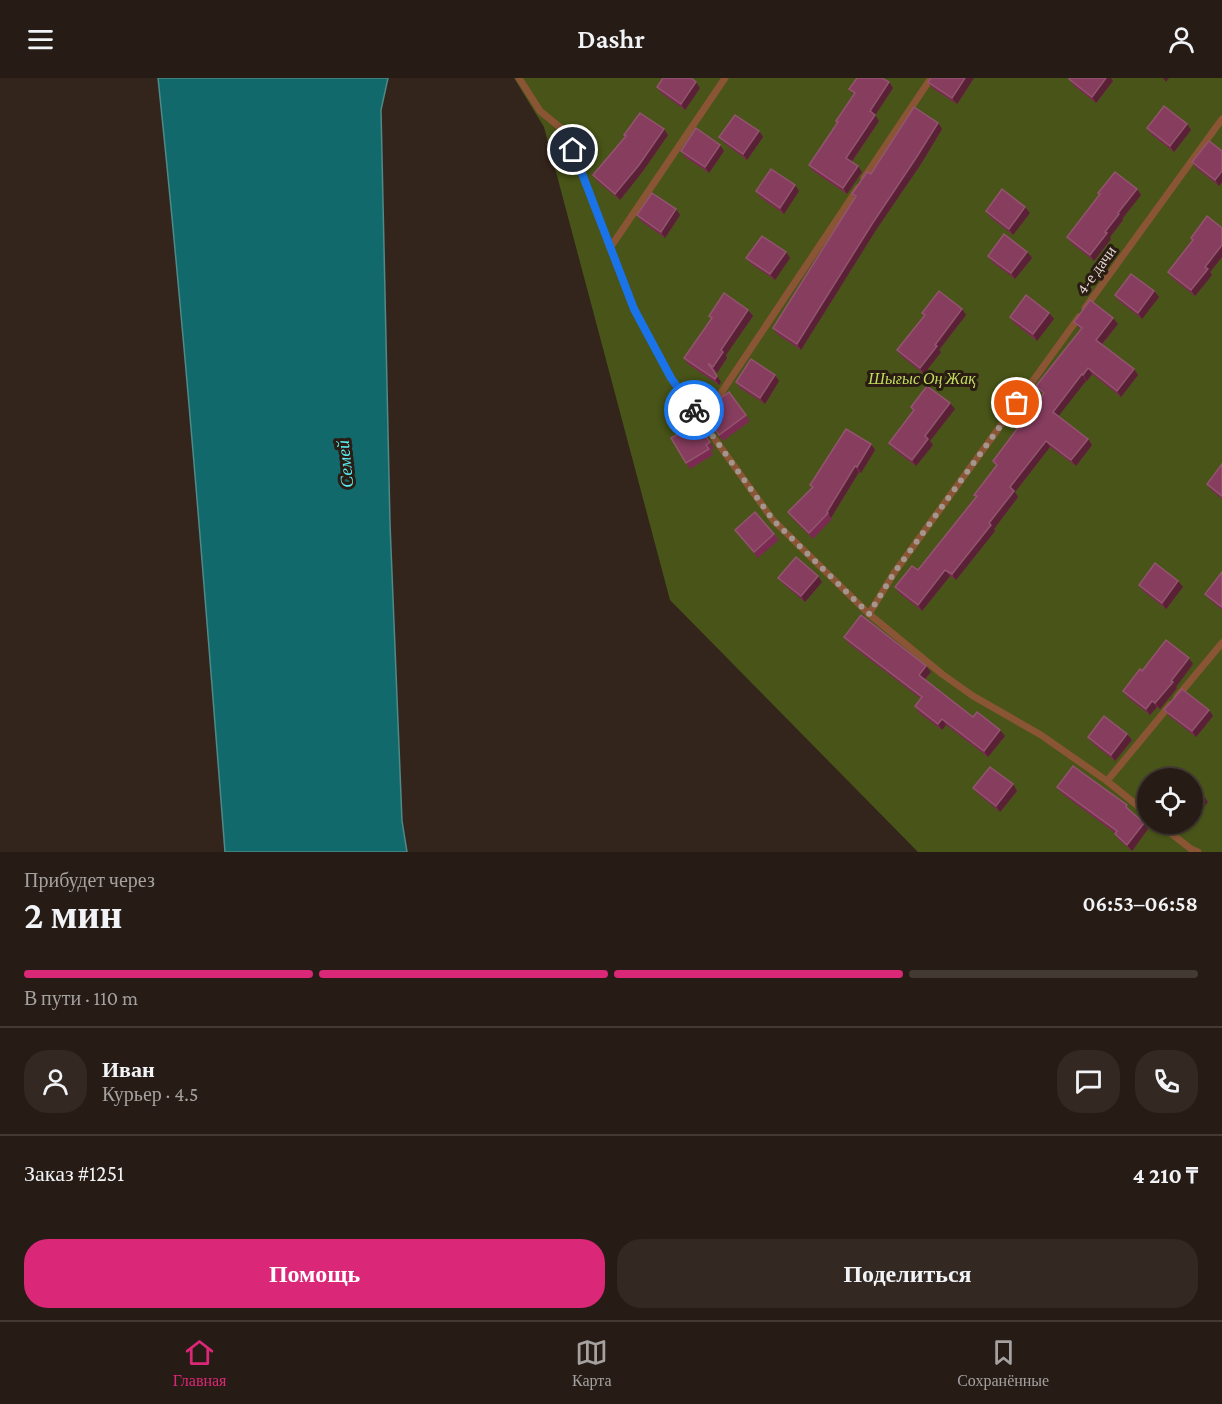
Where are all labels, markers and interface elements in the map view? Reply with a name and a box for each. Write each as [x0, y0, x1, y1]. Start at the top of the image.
icon: menu [24, 23, 57, 56]
icon: person [1165, 23, 1198, 56]
text: Dashr [577, 24, 645, 54]
pin [547, 124, 598, 175]
icon: home [556, 133, 589, 166]
street label: 4-е дачи [1073, 242, 1120, 298]
park label: Шығыс Оң Жақ [867, 370, 976, 388]
pin [991, 377, 1042, 428]
courier [664, 380, 724, 440]
icon: bag [1000, 386, 1033, 419]
icon: bike [678, 394, 711, 427]
water label: Семей [333, 439, 357, 489]
map controls [1137, 768, 1203, 834]
button: locate [1137, 768, 1203, 834]
text: Прибудет через [24, 869, 155, 891]
text: 06:53–06:58 [1083, 891, 1198, 916]
text: 2 мин [24, 893, 122, 936]
text: В пути · 110 m [24, 987, 138, 1009]
button: person [24, 1050, 87, 1113]
button: chat [1057, 1050, 1120, 1113]
button: phone [1135, 1050, 1198, 1113]
text: Иван [102, 1057, 155, 1082]
text: Курьер · 4.5 [102, 1083, 198, 1105]
text: Заказ #1251 [24, 1161, 124, 1186]
text: 4 210 ₸ [1133, 1163, 1198, 1188]
button: Помощь [24, 1239, 605, 1308]
button: Поделиться [617, 1239, 1198, 1308]
tab: Главная [173, 1336, 226, 1390]
tab: Карта [572, 1336, 612, 1390]
tab: Сохранённые [957, 1336, 1049, 1390]

